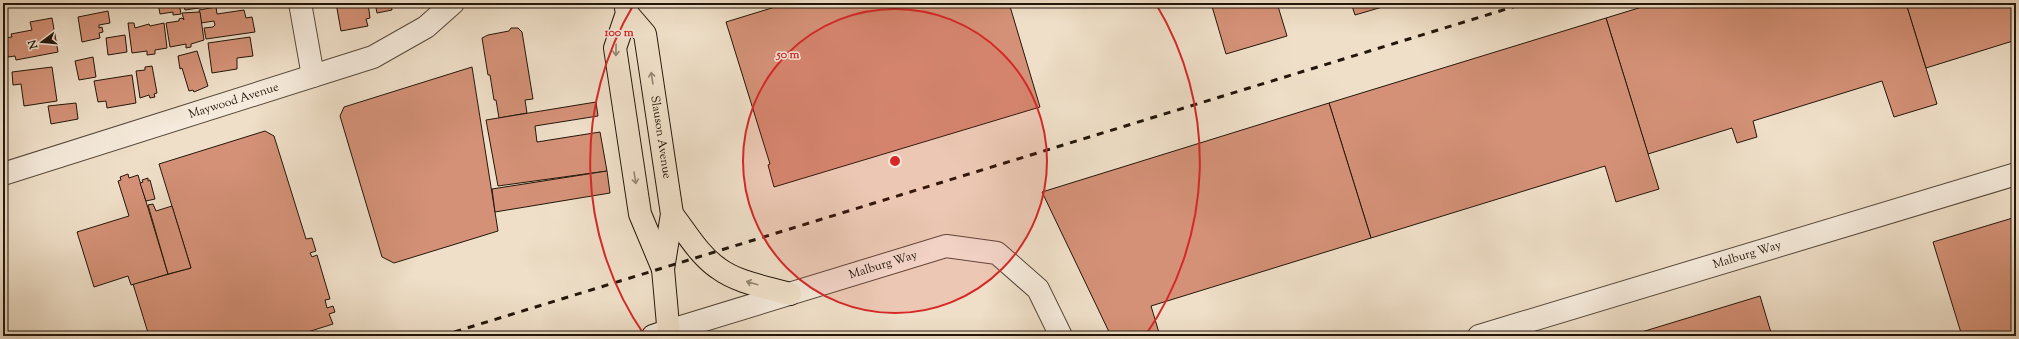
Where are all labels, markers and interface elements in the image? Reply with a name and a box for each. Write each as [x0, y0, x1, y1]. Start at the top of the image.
north arrow [22, 22, 62, 62]
text: 100 m [603, 24, 634, 42]
text: N [24, 38, 43, 52]
one-way arrow [612, 43, 620, 56]
text: 50 m [776, 46, 800, 64]
one-way arrow [648, 72, 656, 85]
street label: Maywood Avenue [186, 78, 281, 124]
street label: Slauson Avenue [645, 94, 676, 180]
centre of rings [888, 154, 902, 168]
one-way arrow [631, 171, 639, 184]
street label: Malburg Way [1711, 236, 1783, 274]
street label: Malburg Way [847, 246, 919, 284]
one-way arrow [746, 279, 759, 286]

